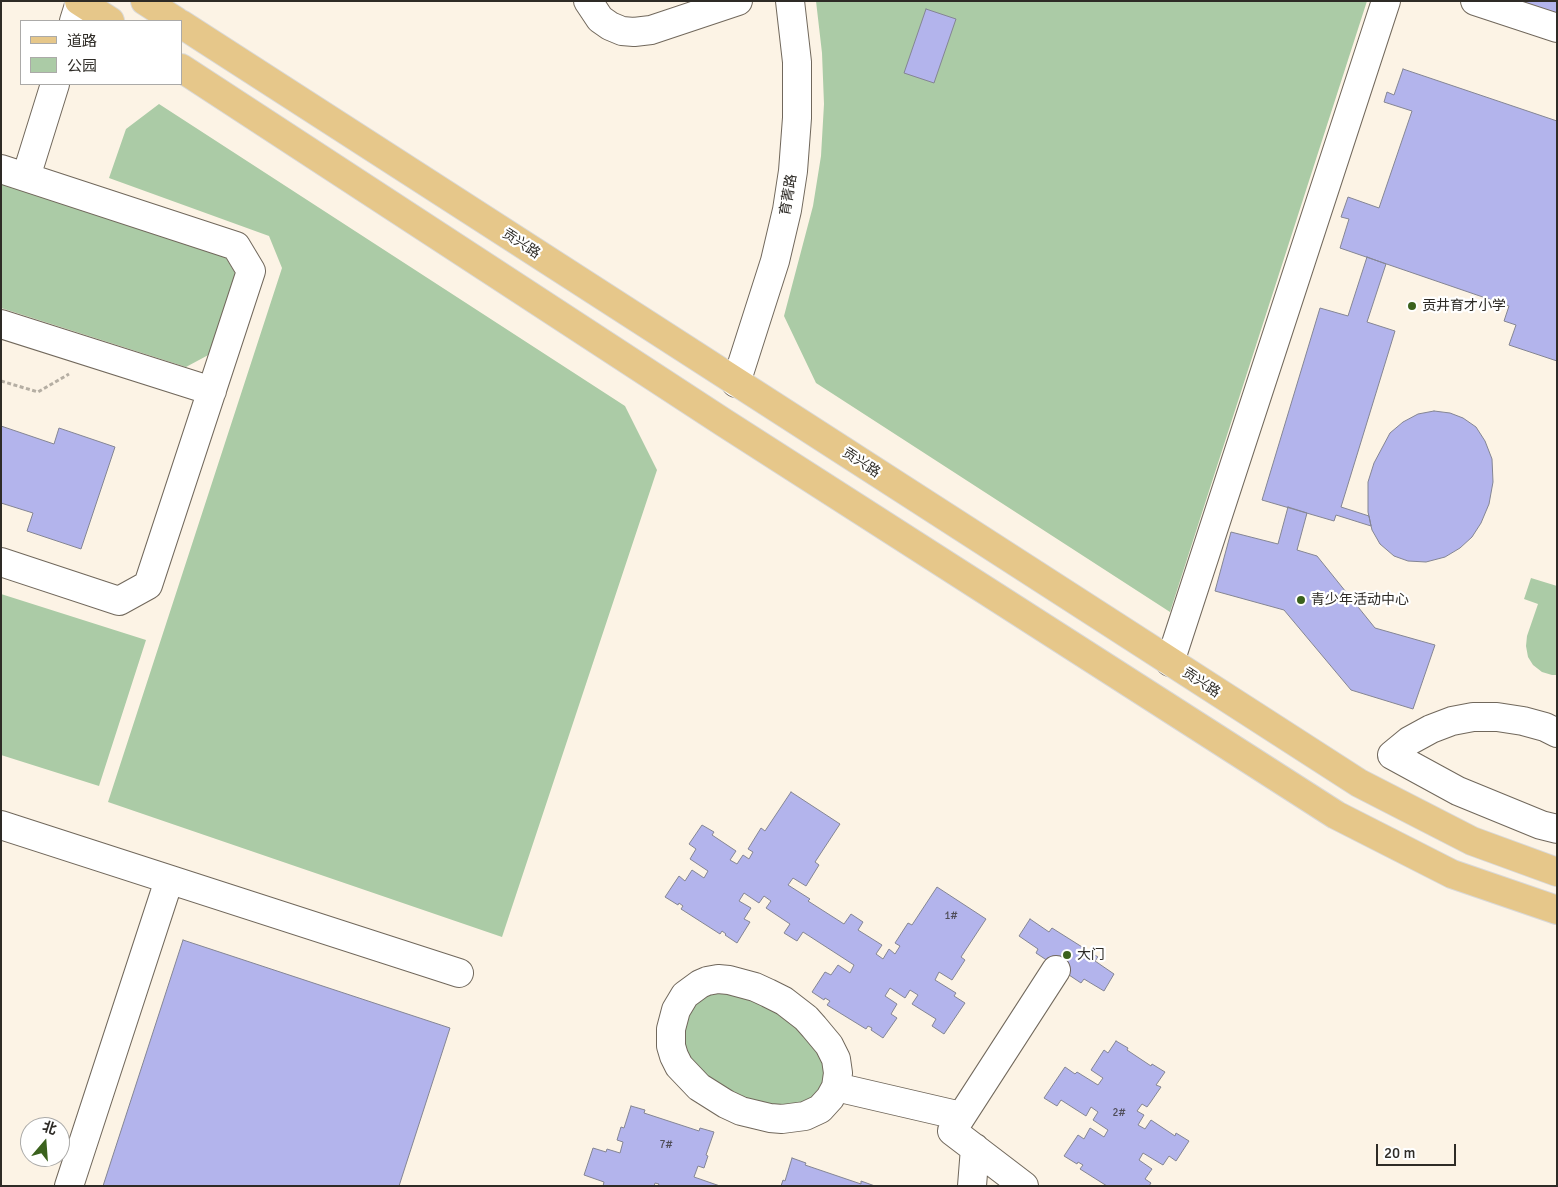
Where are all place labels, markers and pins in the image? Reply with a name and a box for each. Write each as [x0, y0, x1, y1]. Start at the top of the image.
place label: 贡井育才小学 [1422, 298, 1506, 314]
marker: 贡井育才小学 [1406, 300, 1418, 312]
place label: 青少年活动中心 [1311, 592, 1409, 608]
marker: 青少年活动中心 [1295, 594, 1307, 606]
place label: 大门 [1077, 947, 1105, 963]
marker: 大门 [1061, 949, 1073, 961]

